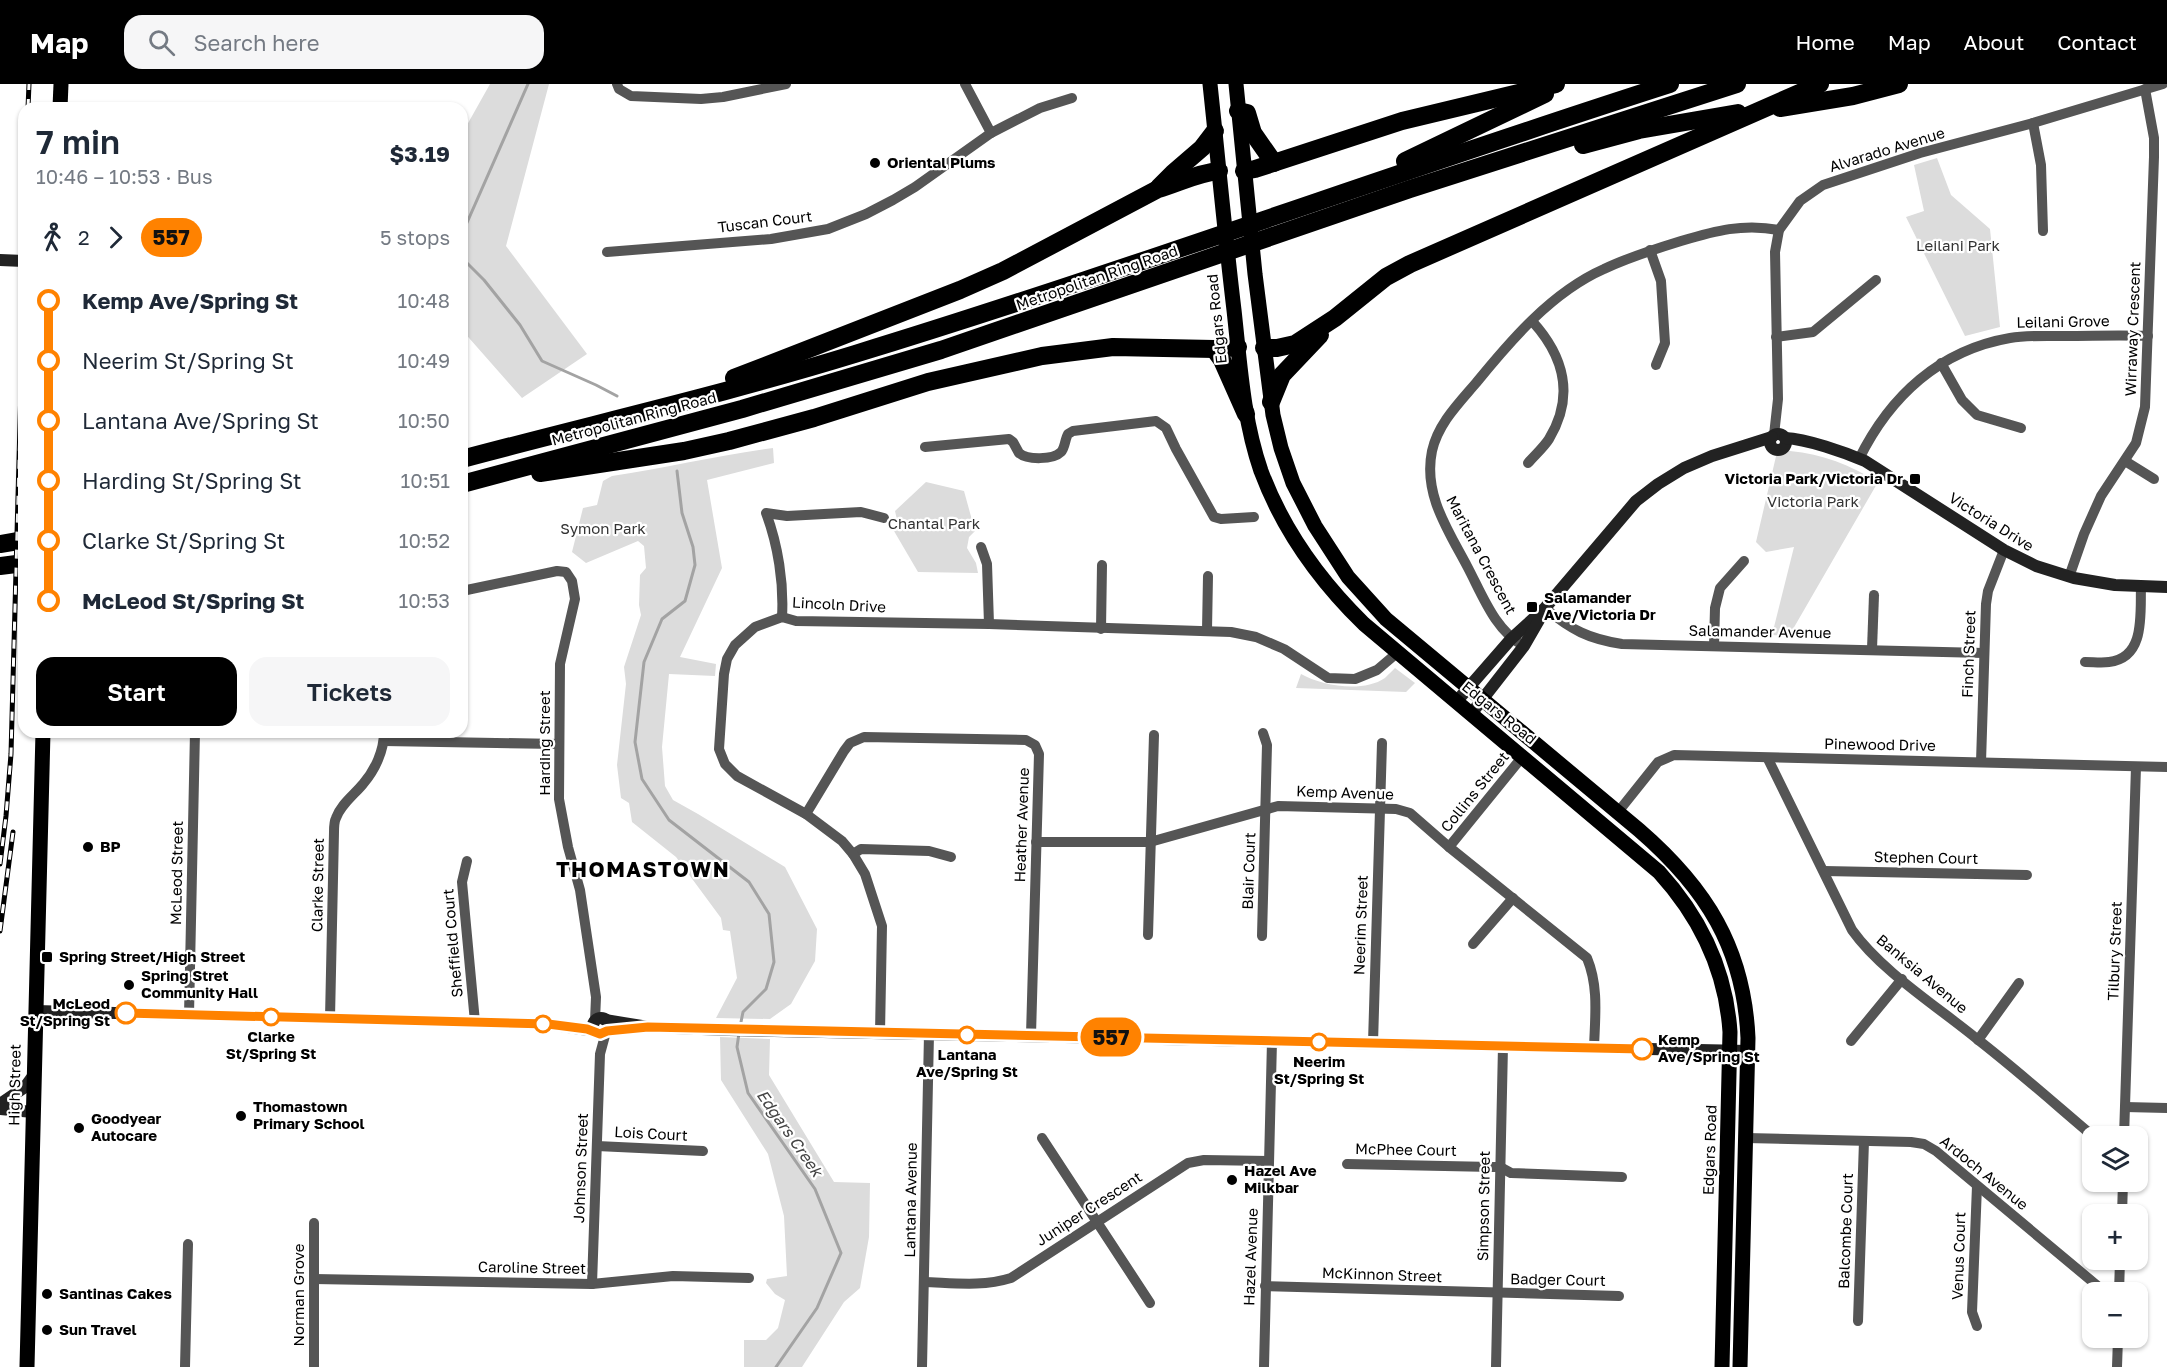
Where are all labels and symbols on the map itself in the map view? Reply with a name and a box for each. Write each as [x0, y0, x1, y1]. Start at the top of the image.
street label: Alvarado Avenue [1827, 123, 1947, 175]
place label: Oriental Plums [887, 153, 995, 171]
marker: Oriental Plums [868, 156, 882, 170]
street label: Tuscan Court [717, 206, 813, 236]
park label: Leilani Park [1916, 236, 2000, 254]
street label: Metropolitan Ring Road [1013, 241, 1180, 313]
street label: Wirraway Crescent [2121, 261, 2143, 397]
street label: Edgars Road [1202, 273, 1230, 365]
street label: Leilani Grove [2016, 311, 2110, 331]
street label: Metropolitan Ring Road [549, 387, 718, 449]
place label: Victoria Park/Victoria Dr [1725, 469, 1903, 487]
marker: Victoria Park/Victoria Dr [1908, 472, 1922, 486]
street label: Victoria Drive [1946, 488, 2037, 555]
street label: Maritana Crescent [1443, 492, 1521, 617]
park label: Victoria Park [1767, 492, 1859, 510]
park label: Chantal Park [888, 514, 981, 532]
park label: Symon Park [560, 519, 646, 537]
place label: Salamander Ave/Victoria Dr [1544, 588, 1656, 623]
street label: Lincoln Drive [792, 593, 887, 615]
marker: Salamander Ave/Victoria Dr [1525, 600, 1539, 614]
street label: Finch Street [1957, 610, 1979, 698]
street label: Salamander Avenue [1688, 621, 1832, 641]
street label: Edgars Road [1459, 677, 1540, 748]
street label: Harding Street [535, 690, 553, 796]
street label: Pinewood Drive [1824, 734, 1936, 754]
street label: Collins Street [1436, 748, 1512, 835]
street label: Heather Avenue [1010, 767, 1032, 883]
street label: Kemp Avenue [1296, 781, 1395, 803]
street label: McLeod Street [166, 821, 186, 925]
street label: Blair Court [1238, 832, 1258, 910]
place label: BP [100, 837, 121, 855]
street label: Clarke Street [307, 838, 327, 932]
marker: BP [81, 840, 95, 854]
street label: Stephen Court [1874, 847, 1978, 867]
district label: THOMASTOWN [556, 856, 730, 882]
street label: Neerim Street [1349, 875, 1371, 975]
street label: Sheffield Court [438, 888, 466, 998]
street label: Tilbury Street [2103, 901, 2125, 1001]
street label: Banksia Avenue [1873, 930, 1972, 1017]
place label: Spring Street/High Street [59, 947, 245, 965]
marker: Spring Street/High Street [40, 950, 54, 964]
place label: Spring Stret Community Hall [141, 966, 258, 1001]
marker: Spring Stret Community Hall [122, 978, 136, 992]
place label: McLeod St/Spring St [20, 994, 110, 1029]
marker: McLeod St/Spring St [115, 1002, 137, 1024]
marker: Clarke St/Spring St [262, 1008, 280, 1026]
unlabelled marker [534, 1015, 552, 1033]
line badge: 557 [1076, 1018, 1146, 1056]
marker: Lantana Ave/Spring St [958, 1026, 976, 1044]
place label: Clarke St/Spring St [226, 1027, 316, 1062]
place label: Kemp Ave/Spring St [1658, 1030, 1760, 1065]
marker: Neerim St/Spring St [1310, 1033, 1328, 1051]
marker: Kemp Ave/Spring St [1631, 1038, 1653, 1060]
street label: High Street [4, 1044, 24, 1126]
place label: Lantana Ave/Spring St [916, 1045, 1018, 1080]
place label: Neerim St/Spring St [1274, 1052, 1364, 1087]
water label: Edgars Creek [753, 1086, 828, 1182]
place label: Thomastown Primary School [253, 1097, 365, 1132]
street label: Edgars Road [1698, 1105, 1720, 1195]
place label: Goodyear Autocare [91, 1109, 162, 1144]
marker: Thomastown Primary School [234, 1109, 248, 1123]
street label: Johnson Street [569, 1113, 591, 1223]
marker: Goodyear Autocare [72, 1121, 86, 1135]
street label: Lois Court [614, 1122, 688, 1144]
street label: Ardoch Avenue [1937, 1131, 2033, 1213]
street label: McPhee Court [1355, 1139, 1457, 1159]
street label: Lantana Avenue [900, 1142, 920, 1258]
street label: Simpson Street [1473, 1151, 1493, 1261]
place label: Hazel Ave Milkbar [1244, 1161, 1317, 1196]
street label: Juniper Crescent [1032, 1167, 1145, 1249]
marker: Hazel Ave Milkbar [1225, 1173, 1239, 1187]
street label: Balcombe Court [1834, 1173, 1856, 1289]
street label: Hazel Avenue [1239, 1208, 1261, 1306]
street label: Venus Court [1947, 1212, 1969, 1300]
street label: Norman Grove [289, 1243, 307, 1346]
street label: Caroline Street [478, 1257, 586, 1277]
street label: McKinnon Street [1322, 1263, 1442, 1285]
street label: Badger Court [1510, 1269, 1606, 1289]
place label: Santinas Cakes [59, 1284, 172, 1302]
marker: Santinas Cakes [40, 1287, 54, 1301]
place label: Sun Travel [59, 1320, 137, 1338]
marker: Sun Travel [40, 1323, 54, 1337]

